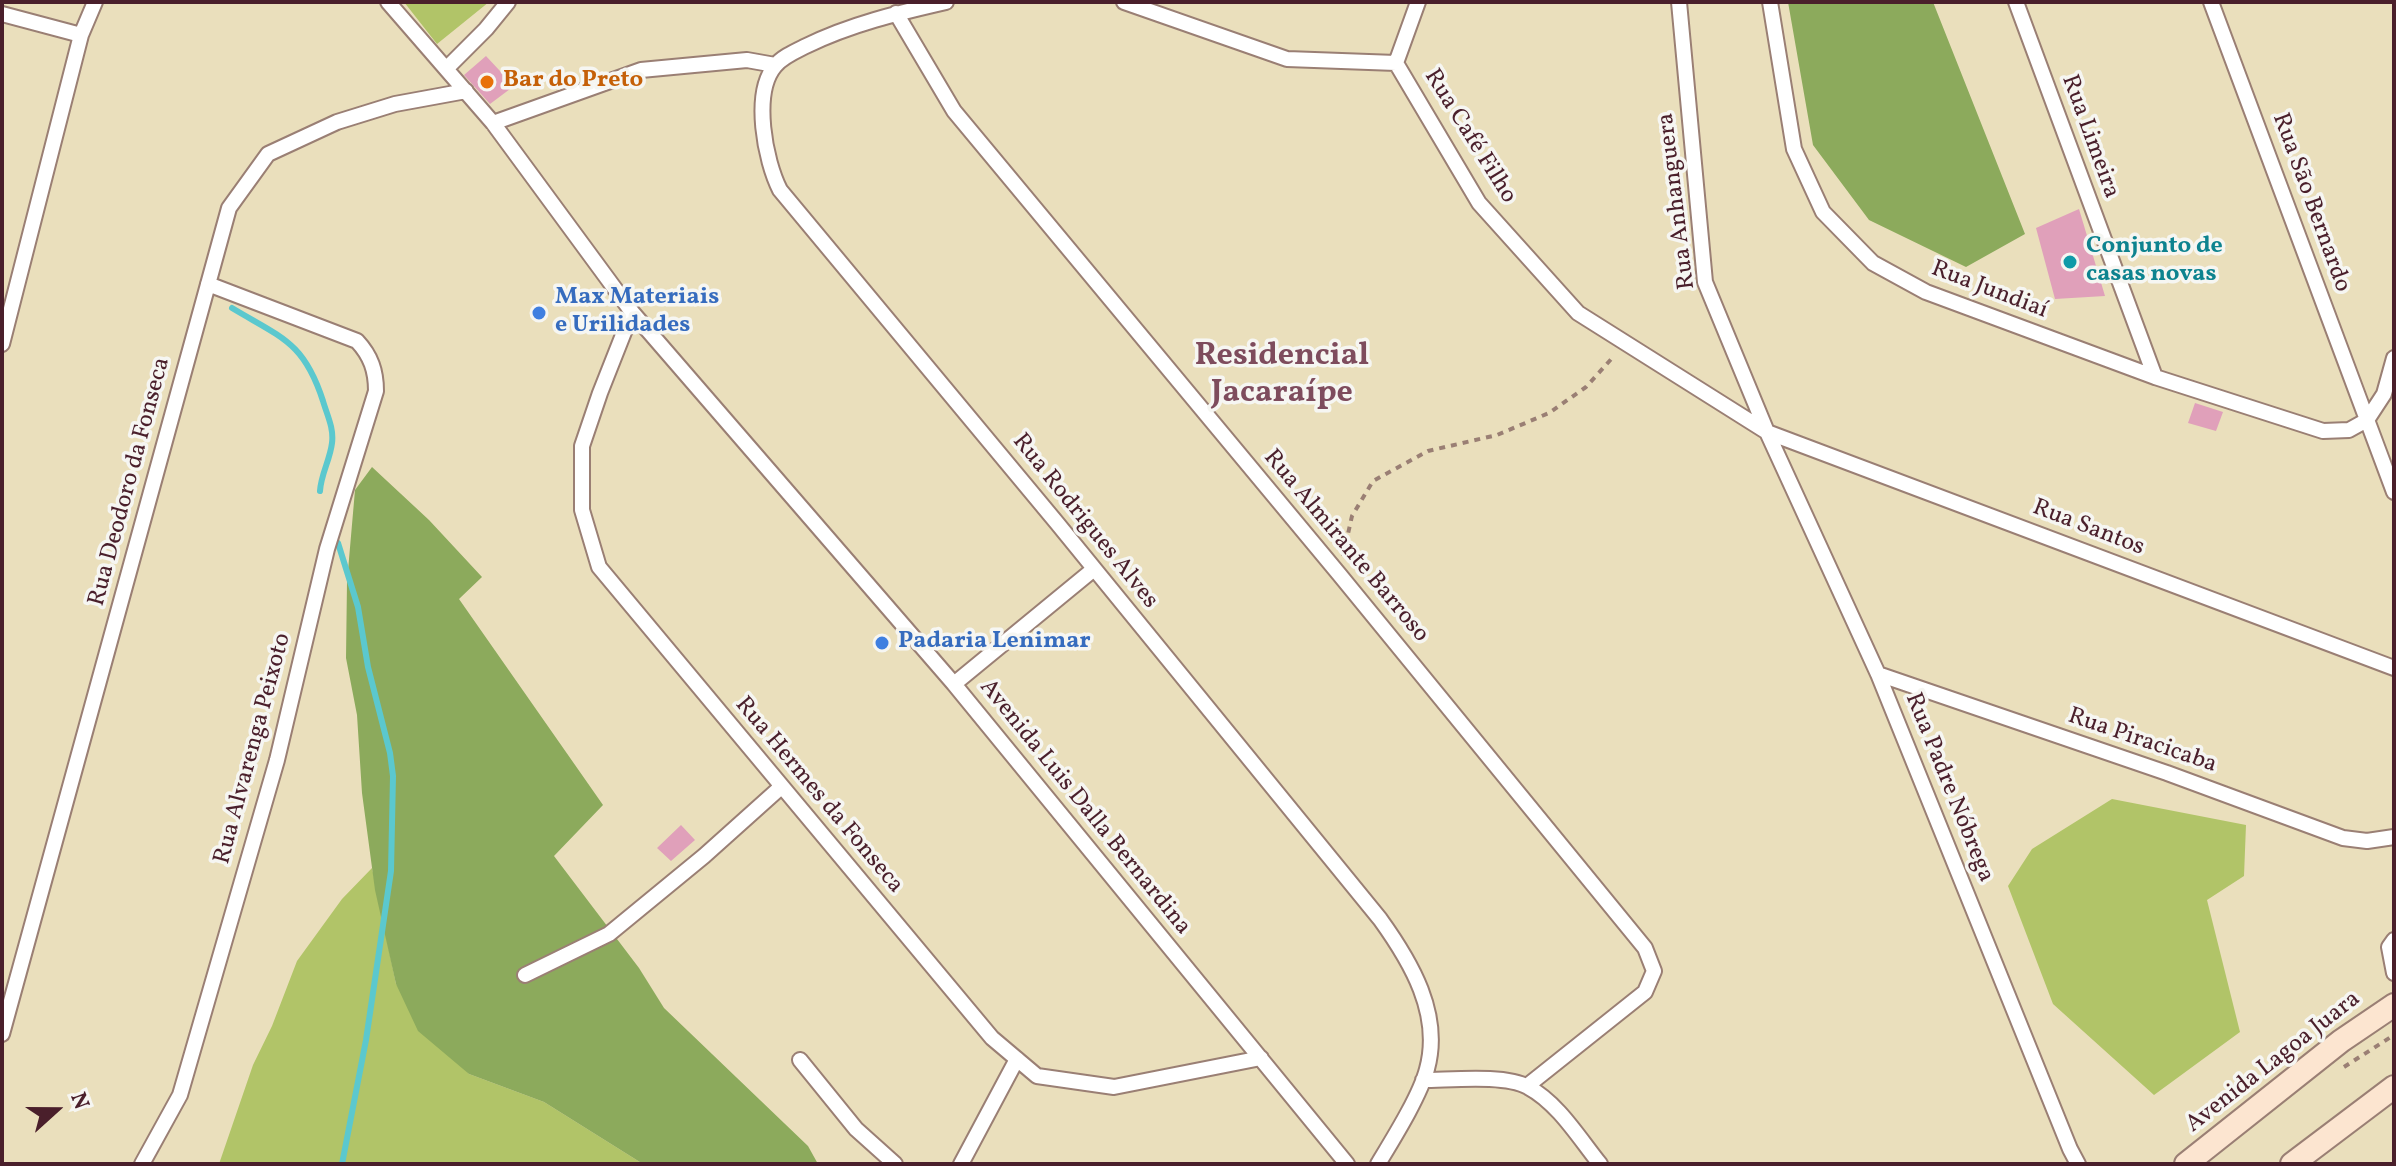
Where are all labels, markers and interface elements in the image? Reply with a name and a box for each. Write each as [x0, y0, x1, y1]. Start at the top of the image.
street label: Rua Café Filho [1416, 65, 1522, 209]
place label: Bar do Preto [503, 68, 643, 96]
street label: Rua Limeira [2053, 71, 2125, 203]
marker: Bar do Preto [478, 73, 496, 91]
street label: Rua São Bernardo [2264, 110, 2356, 296]
street label: Rua Anhanguera [1653, 111, 1703, 291]
place label: Conjunto de casas novas [2086, 234, 2223, 290]
marker: Conjunto de casas novas [2061, 253, 2079, 271]
street label: Rua Jundiaí [1927, 256, 2051, 326]
place label: Max Materiais e Urilidades [555, 285, 719, 341]
marker: Max Materiais e Urilidades [530, 304, 548, 322]
district label: Residencial Jacaraípe [1195, 339, 1369, 414]
street label: Rua Deodoro da Fonseca [84, 355, 178, 609]
street label: Rua Rodrigues Alves [1005, 429, 1163, 615]
street label: Rua Almirante Barroso [1256, 445, 1434, 649]
street label: Rua Santos [2028, 495, 2148, 563]
place label: Padaria Lenimar [898, 629, 1091, 657]
street label: Rua Alvarenga Peixoto [209, 630, 299, 868]
marker: Padaria Lenimar [873, 634, 891, 652]
street label: Avenida Luis Dalla Bernardina [972, 674, 1196, 942]
street label: Rua Padre Nóbrega [1897, 689, 1999, 887]
street label: Rua Hermes da Fonseca [727, 692, 909, 900]
street label: Rua Piracicaba [2064, 703, 2220, 781]
street label: Avenida Lagoa Juara [2181, 986, 2367, 1140]
north arrow [16, 1070, 96, 1150]
text: N [62, 1088, 96, 1114]

